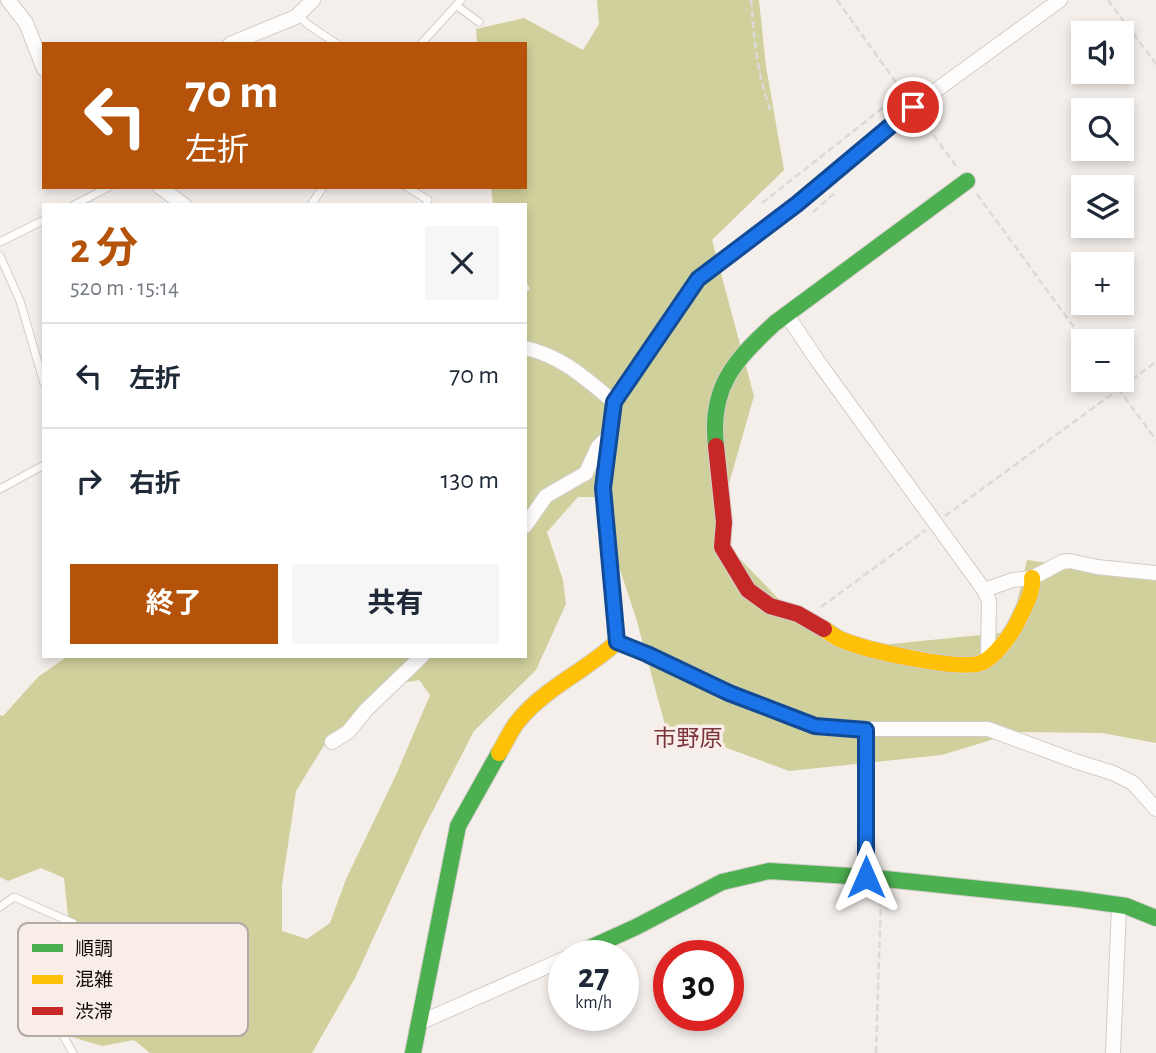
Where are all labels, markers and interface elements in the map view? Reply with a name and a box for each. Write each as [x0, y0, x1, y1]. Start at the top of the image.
map controls [1071, 21, 1134, 392]
button: sound [1071, 21, 1134, 84]
text: 70 m [185, 68, 279, 117]
icon: left [70, 70, 161, 161]
pin [883, 77, 943, 137]
icon: arrive [894, 88, 932, 126]
button: search [1071, 98, 1134, 161]
text: 左折 [185, 134, 249, 166]
button: layers [1071, 175, 1134, 238]
button: close [425, 226, 499, 300]
text: 2 分 [70, 228, 138, 270]
button: + [1071, 252, 1134, 315]
text: 520 m · 15:14 [70, 277, 179, 300]
button: − [1071, 329, 1134, 392]
icon: left [70, 357, 108, 395]
text: 70 m [449, 362, 499, 388]
text: 左折 [129, 366, 181, 392]
icon: right [70, 462, 108, 500]
text: 130 m [441, 467, 499, 493]
text: 右折 [129, 471, 181, 497]
button: 終了 [70, 564, 278, 644]
button: 共有 [292, 564, 499, 644]
district label: 市野原 [654, 726, 723, 751]
position arrow [829, 840, 903, 914]
legend [18, 923, 248, 1036]
text: 順調 [75, 939, 113, 959]
speed limit sign: 30 [653, 940, 744, 1031]
text: 27 [578, 959, 609, 994]
text: 混雑 [75, 969, 113, 990]
text: km/h [575, 994, 612, 1012]
text: 渋滞 [75, 1001, 113, 1022]

